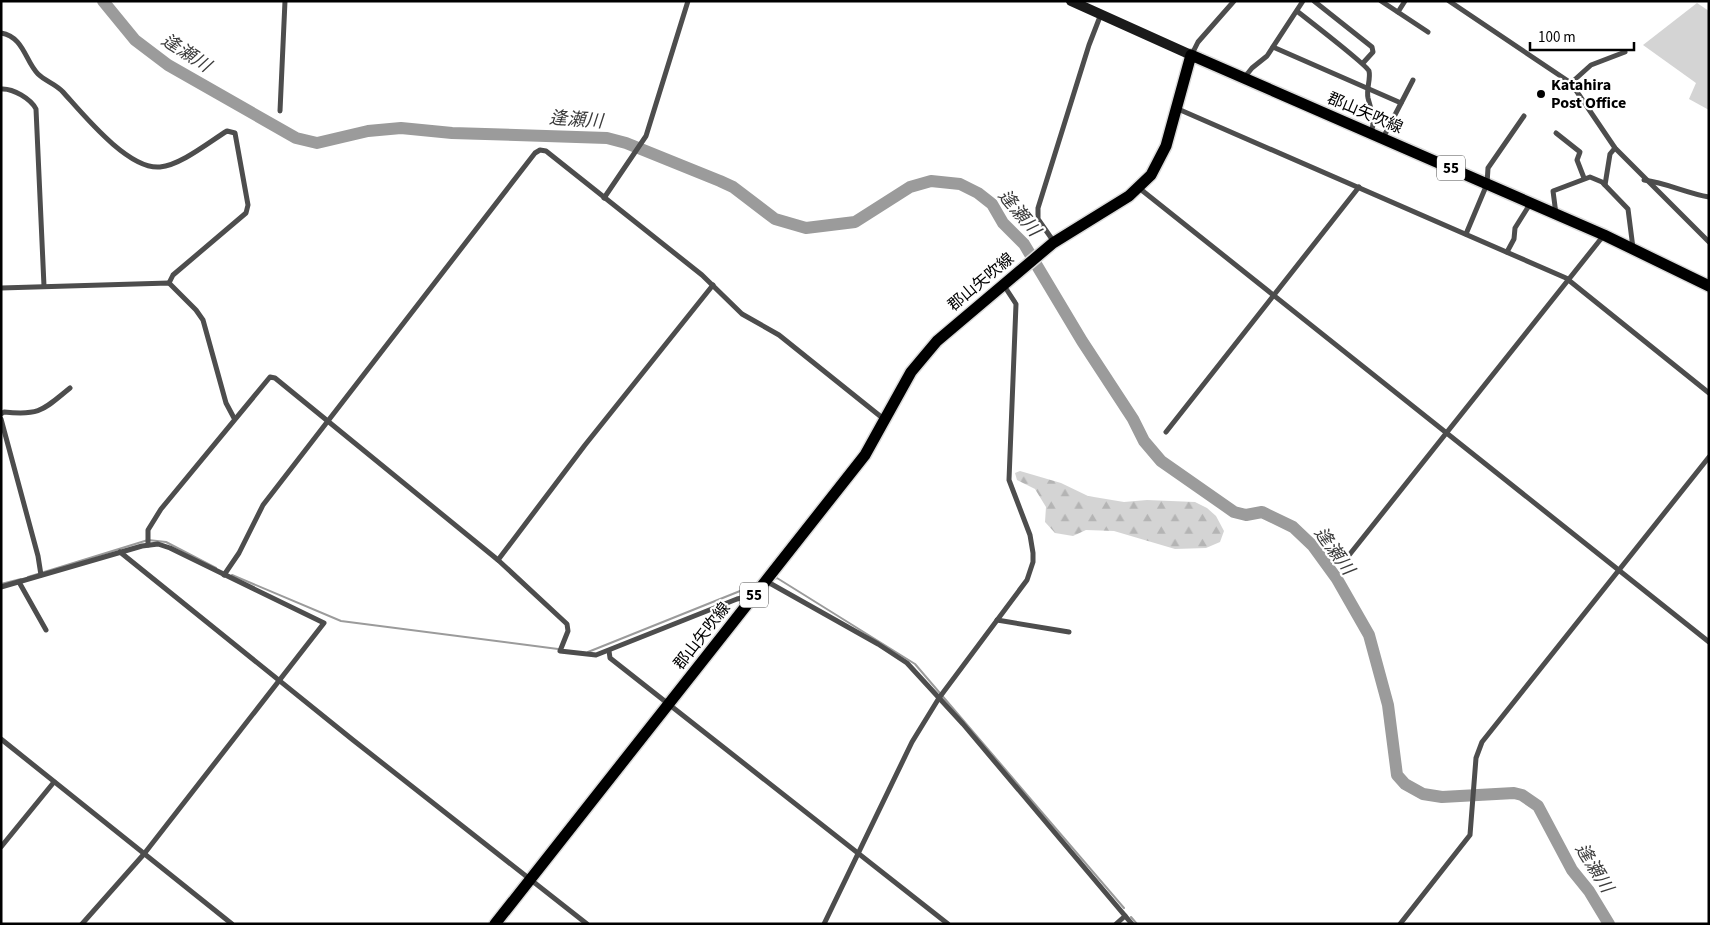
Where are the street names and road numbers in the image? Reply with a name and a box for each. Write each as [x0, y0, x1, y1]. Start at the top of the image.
street label: 郡山矢吹線 [1324, 87, 1406, 139]
road number: 55 [1437, 156, 1465, 180]
street label: 郡山矢吹線 [943, 248, 1019, 316]
road number: 55 [740, 582, 768, 608]
street label: 郡山矢吹線 [669, 598, 735, 674]

